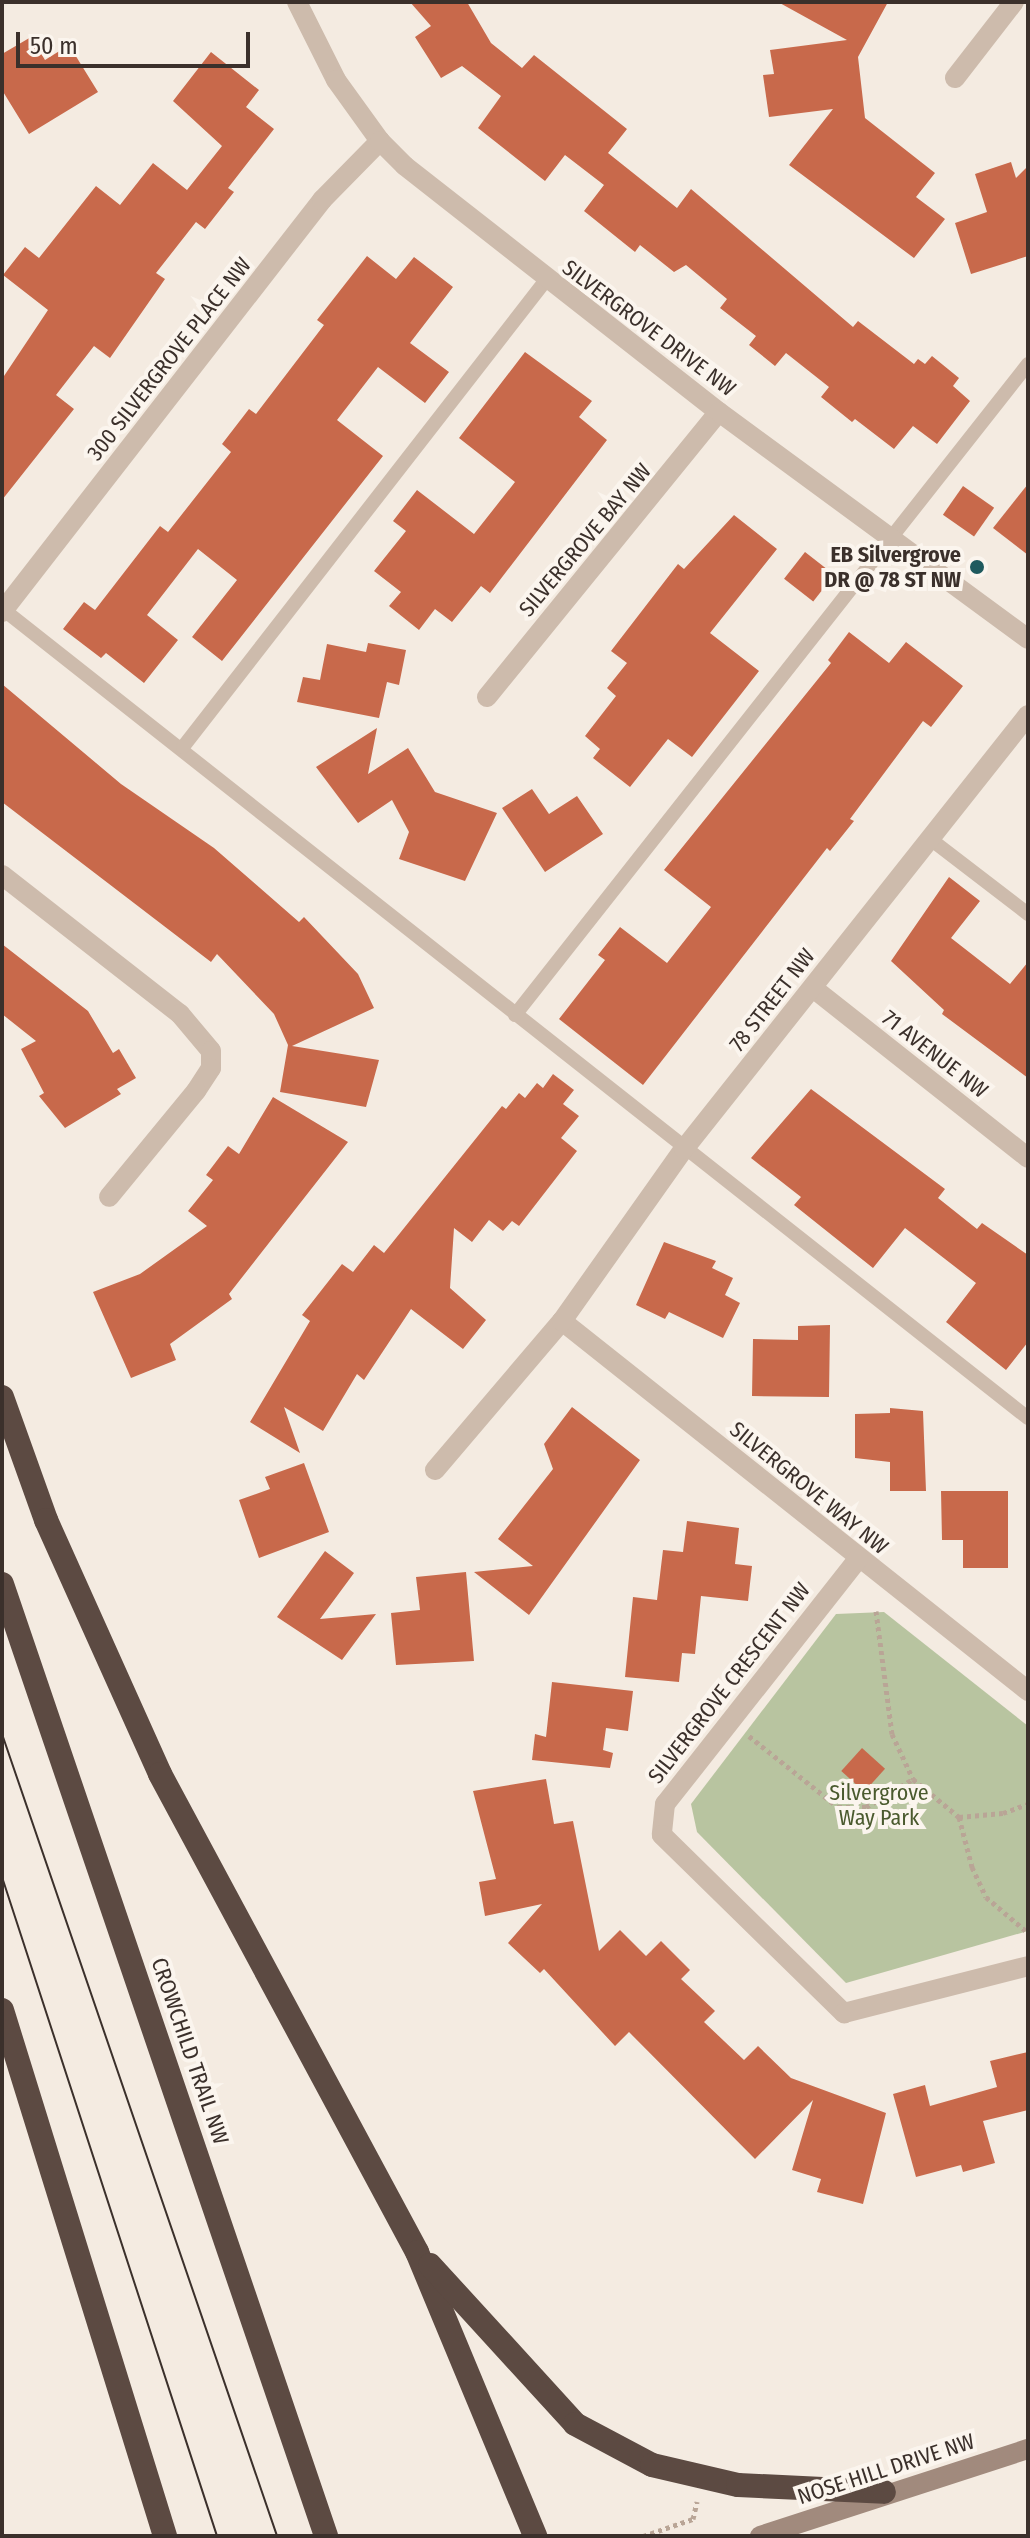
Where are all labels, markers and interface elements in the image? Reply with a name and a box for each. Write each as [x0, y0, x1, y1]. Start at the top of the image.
scale bar [20, 16, 254, 66]
text: 50 m [30, 32, 78, 60]
street label: 300 SILVERGROVE PLACE NW [82, 252, 256, 466]
street label: SILVERGROVE DRIVE NW [557, 254, 741, 402]
street label: SILVERGROVE BAY NW [513, 458, 657, 622]
place label: EB Silvergrove DR @ 78 ST NW [824, 541, 961, 592]
marker: EB Silvergrove DR @ 78 ST NW [968, 558, 986, 576]
street label: 78 STREET NW [724, 943, 820, 1057]
street label: 71 AVENUE NW [877, 1005, 993, 1103]
street label: SILVERGROVE WAY NW [725, 1416, 893, 1560]
street label: SILVERGROVE CRESCENT NW [643, 1577, 815, 1789]
park label: Silvergrove Way Park [829, 1779, 929, 1830]
street label: CROWCHILD TRAIL NW [146, 1954, 234, 2148]
street label: NOSE HILL DRIVE NW [794, 2428, 978, 2510]

